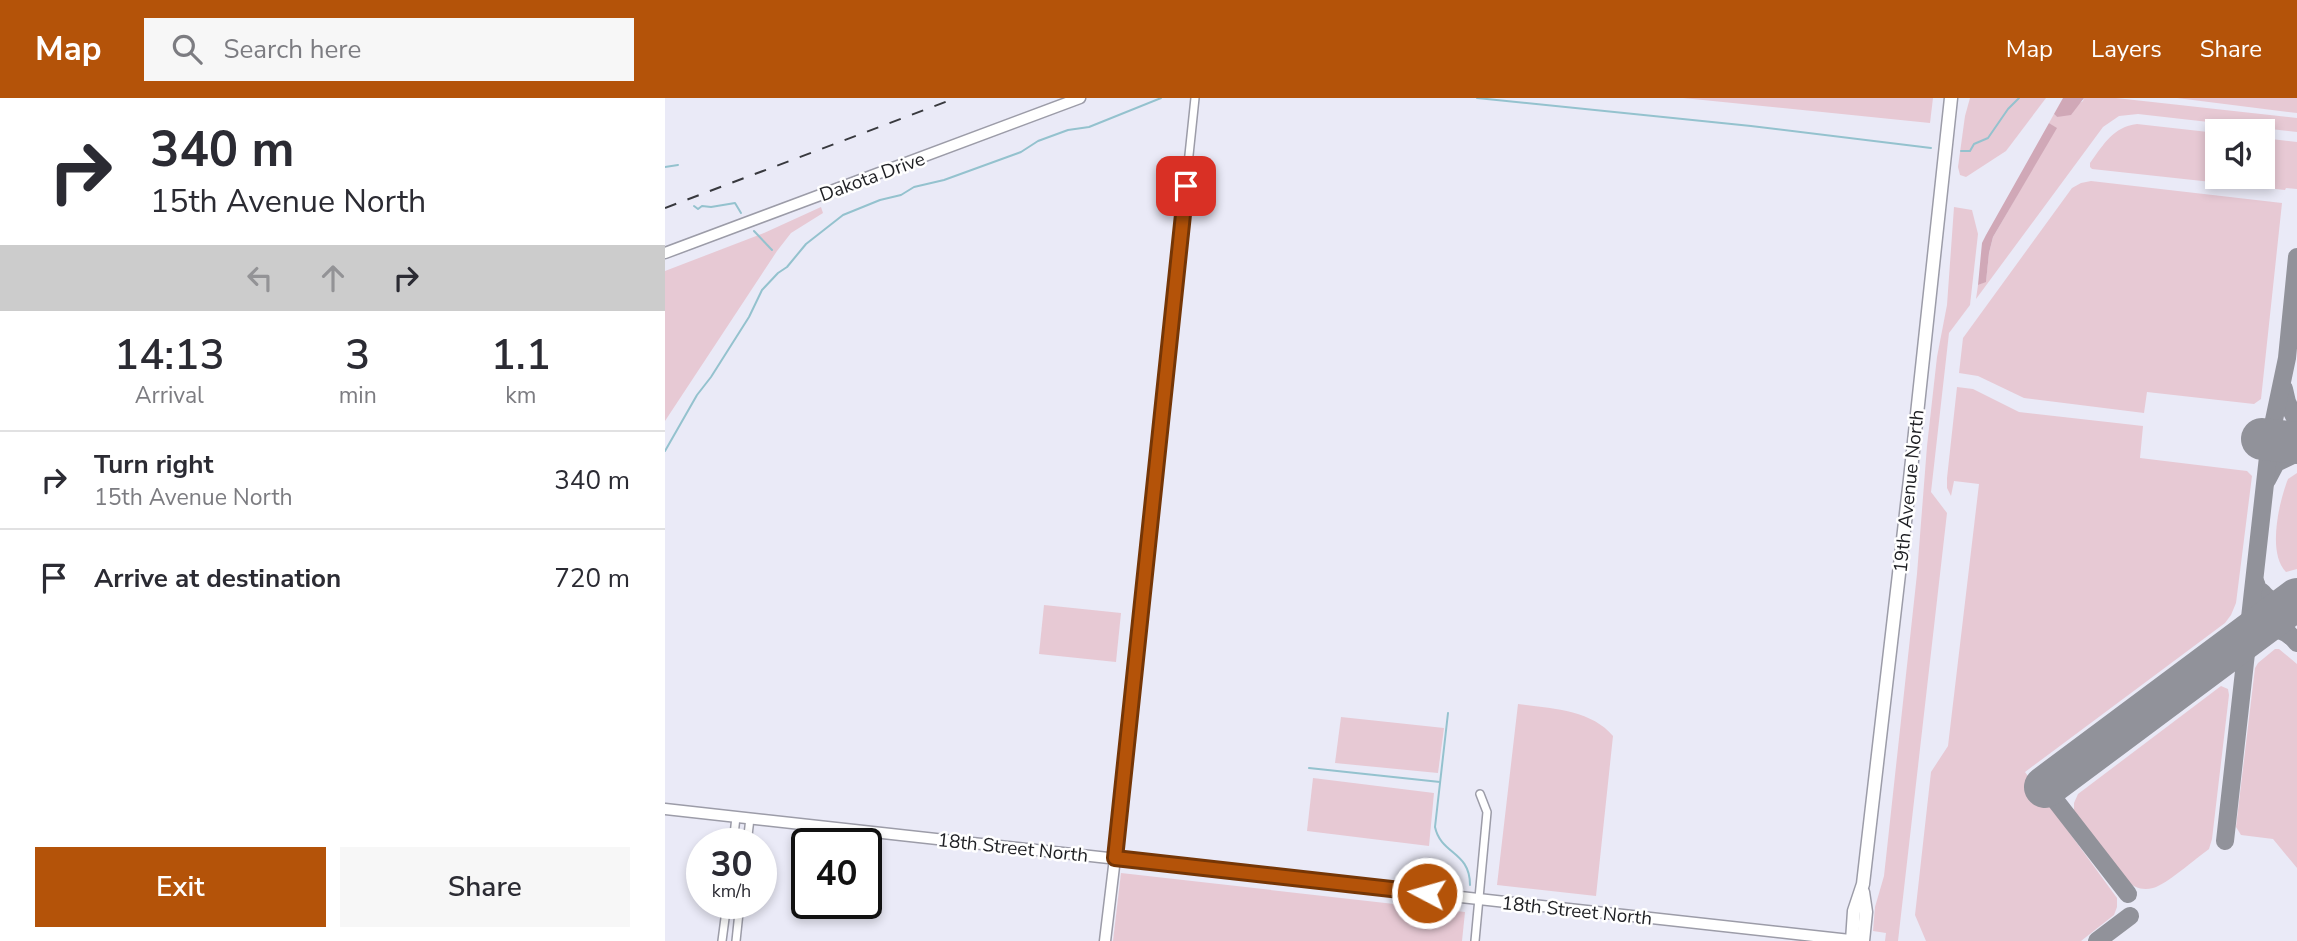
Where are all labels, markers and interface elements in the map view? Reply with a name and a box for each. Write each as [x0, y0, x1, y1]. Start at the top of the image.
search box [144, 18, 634, 81]
text: Map [35, 27, 102, 72]
icon: search [168, 30, 206, 68]
text: Search here [224, 32, 361, 67]
text: Map [2006, 33, 2053, 65]
text: Layers [2091, 33, 2162, 65]
text: Share [2200, 33, 2262, 65]
text: 340 m [150, 116, 294, 183]
map controls [2205, 119, 2275, 189]
button: sound [2205, 119, 2275, 189]
icon: right [35, 126, 126, 217]
street label: Dakota Drive [816, 146, 929, 208]
pin [1156, 156, 1216, 216]
icon: arrive [1167, 167, 1205, 205]
text: 15th Avenue North [150, 180, 426, 223]
icon: left [241, 259, 279, 297]
icon: ahead [314, 259, 352, 297]
icon: right [387, 259, 425, 297]
text: 14:13 [114, 327, 225, 384]
text: 3 [345, 327, 370, 384]
text: 1.1 [491, 327, 551, 384]
text: Arrival [135, 380, 204, 411]
text: min [339, 380, 377, 411]
text: km [505, 380, 536, 411]
street label: 19th Avenue North [1887, 408, 1930, 574]
text: Turn right [94, 447, 213, 482]
icon: right [35, 461, 73, 499]
text: 340 m [554, 463, 630, 498]
text: 15th Avenue North [94, 482, 293, 513]
icon: arrive [35, 559, 73, 597]
text: Arrive at destination [94, 561, 341, 596]
text: 720 m [554, 561, 630, 596]
street label: 18th Street North [936, 827, 1089, 869]
speed limit sign: 40 [791, 828, 882, 919]
text: 30 [710, 841, 753, 888]
button: Exit [35, 847, 326, 927]
button: Share [340, 847, 630, 927]
position arrow [1390, 856, 1464, 930]
text: km/h [712, 879, 751, 903]
street label: 18th Street North [1500, 890, 1653, 932]

